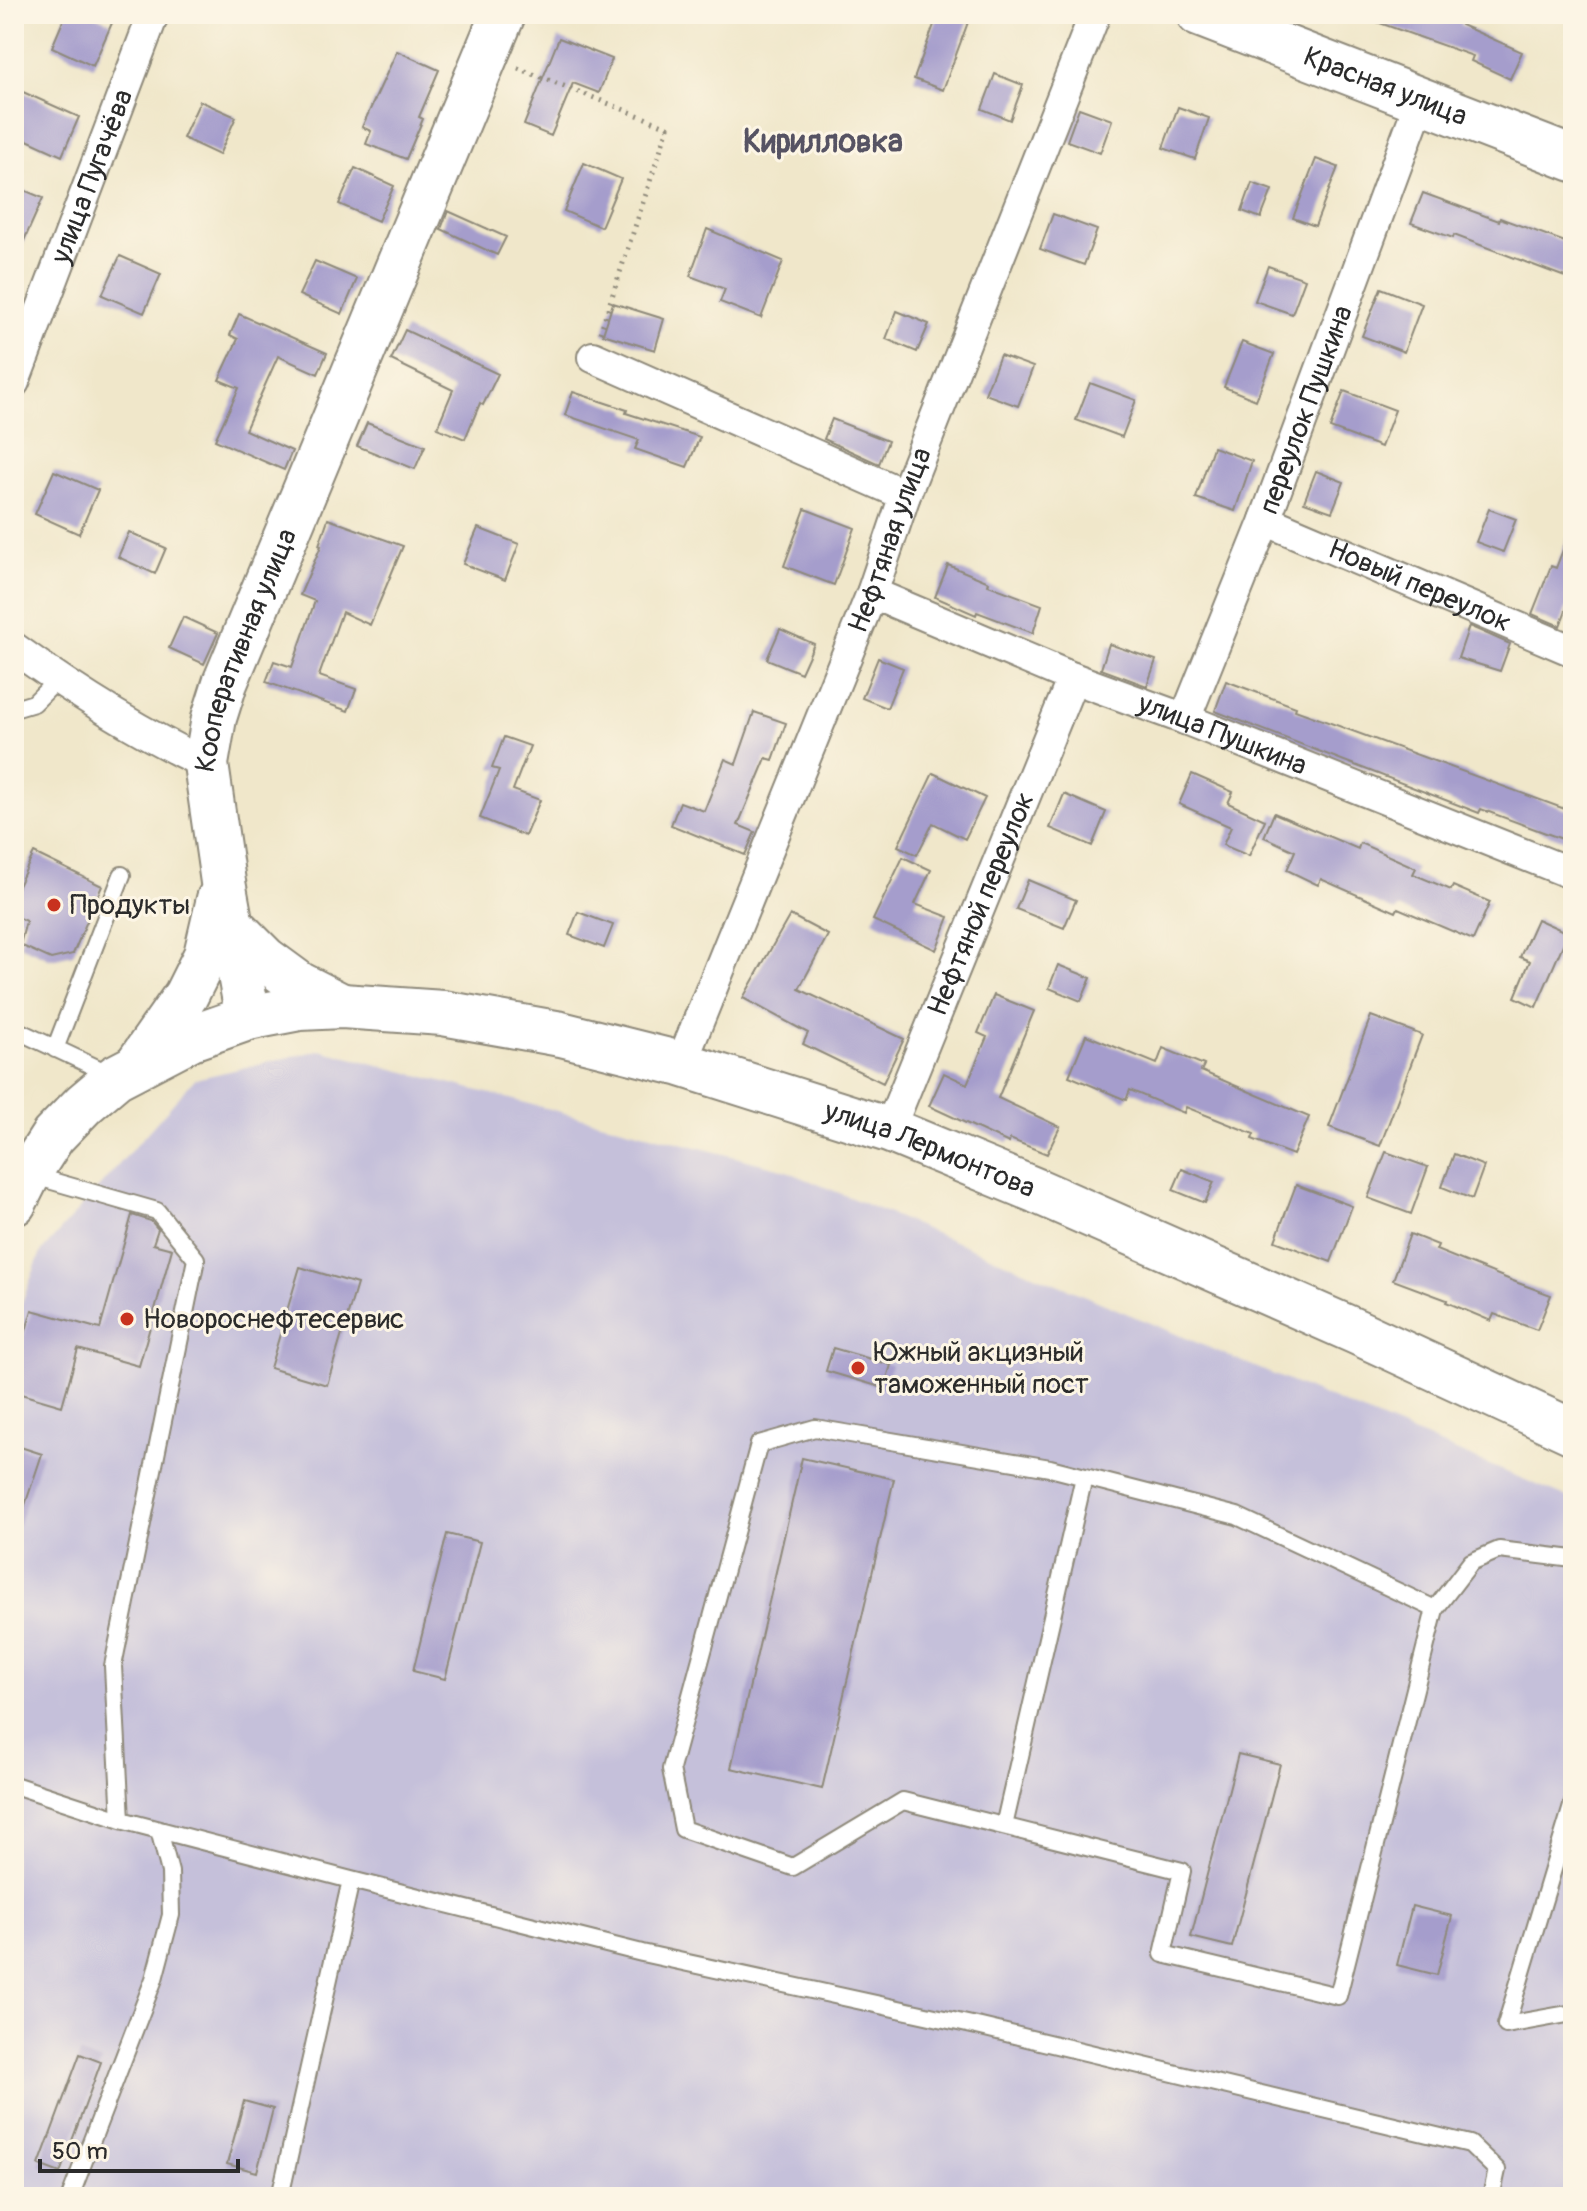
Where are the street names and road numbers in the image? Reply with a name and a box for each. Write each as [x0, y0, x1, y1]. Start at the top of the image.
street label: Красная улица [1299, 39, 1472, 134]
street label: улица Пугачёва [43, 84, 141, 269]
street label: переулок Пушкина [1251, 301, 1360, 519]
street label: Нефтяная улица [840, 442, 940, 638]
street label: Кооперативная улица [187, 523, 305, 775]
street label: Новый переулок [1323, 531, 1516, 640]
street label: улица Пушкина [1132, 685, 1312, 783]
street label: Нефтяной переулок [920, 787, 1042, 1021]
street label: улица Лермонтова [819, 1093, 1040, 1206]

